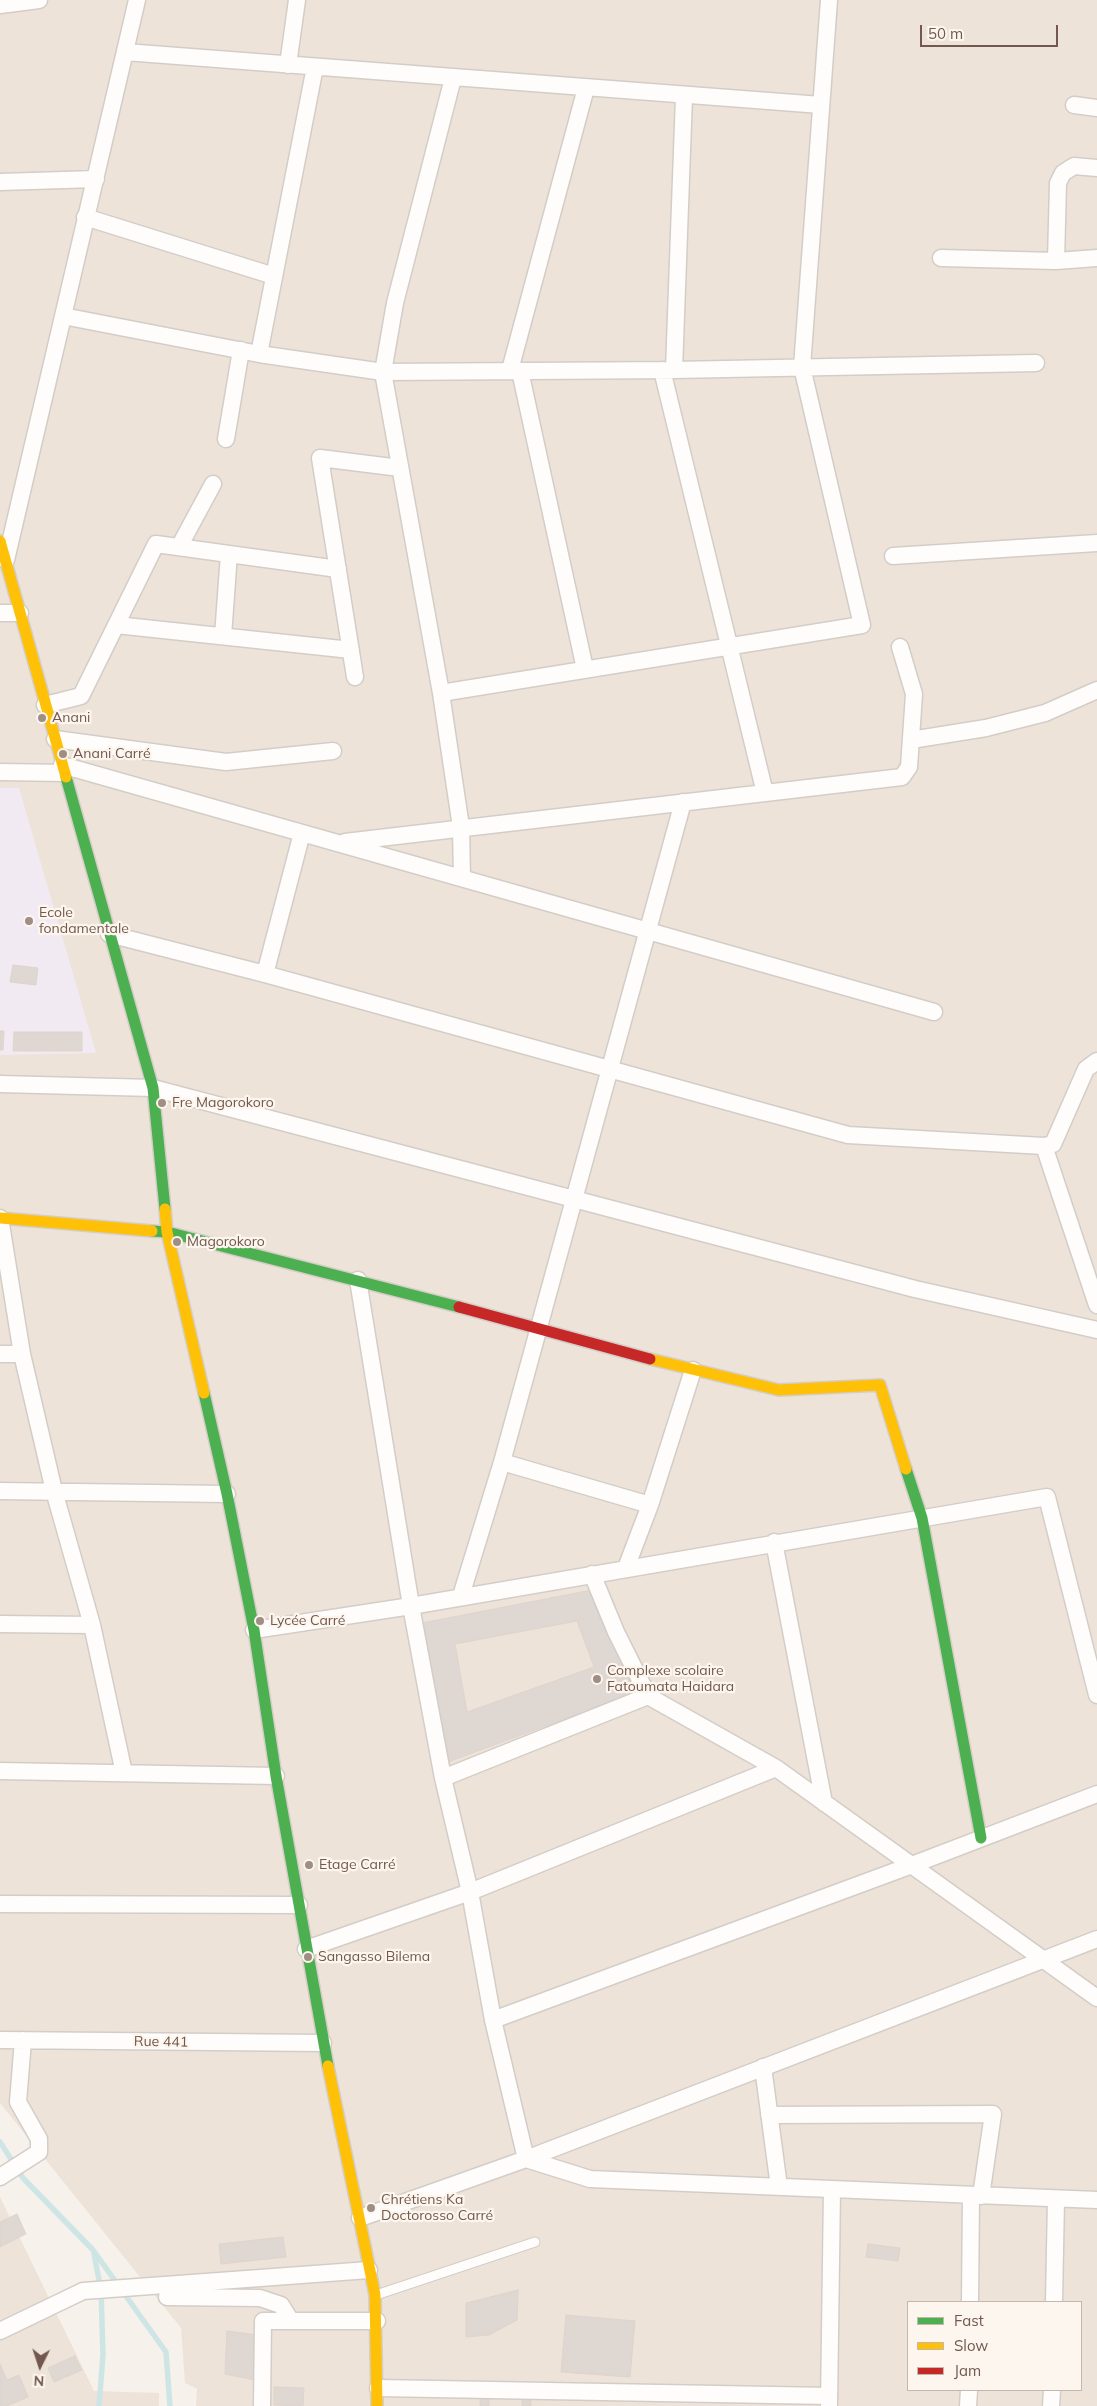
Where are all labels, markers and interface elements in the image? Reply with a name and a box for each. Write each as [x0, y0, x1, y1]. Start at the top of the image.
scale bar [922, 15, 1060, 47]
text: 50 m [928, 24, 963, 43]
place label: Anani [52, 710, 90, 726]
marker: Anani [36, 712, 48, 724]
place label: Anani Carré [73, 746, 151, 762]
marker: Anani Carré [57, 748, 69, 760]
place label: Ecole fondamentale [39, 905, 129, 938]
marker: Ecole fondamentale [23, 915, 35, 927]
place label: Fre Magorokoro [172, 1095, 274, 1111]
marker: Fre Magorokoro [156, 1097, 168, 1109]
place label: Magorokoro [187, 1234, 265, 1250]
marker: Magorokoro [171, 1236, 183, 1248]
place label: Lycée Carré [270, 1613, 345, 1629]
marker: Lycée Carré [254, 1615, 266, 1627]
place label: Complexe scolaire Fatoumata Haidara [607, 1663, 734, 1695]
marker: Complexe scolaire Fatoumata Haidara [591, 1673, 603, 1685]
place label: Etage Carré [319, 1857, 396, 1873]
marker: Etage Carré [303, 1859, 315, 1871]
place label: Sangasso Bilema [318, 1949, 430, 1965]
marker: Sangasso Bilema [302, 1951, 314, 1963]
street label: Rue 441 [134, 2033, 188, 2051]
place label: Chrétiens Ka Doctorosso Carré [381, 2192, 493, 2224]
marker: Chrétiens Ka Doctorosso Carré [365, 2202, 377, 2214]
legend [907, 2301, 1082, 2391]
text: Fast [954, 2311, 984, 2330]
text: Slow [954, 2336, 988, 2355]
north arrow [15, 2341, 65, 2391]
text: Jam [954, 2361, 981, 2380]
text: N [33, 2372, 45, 2390]

